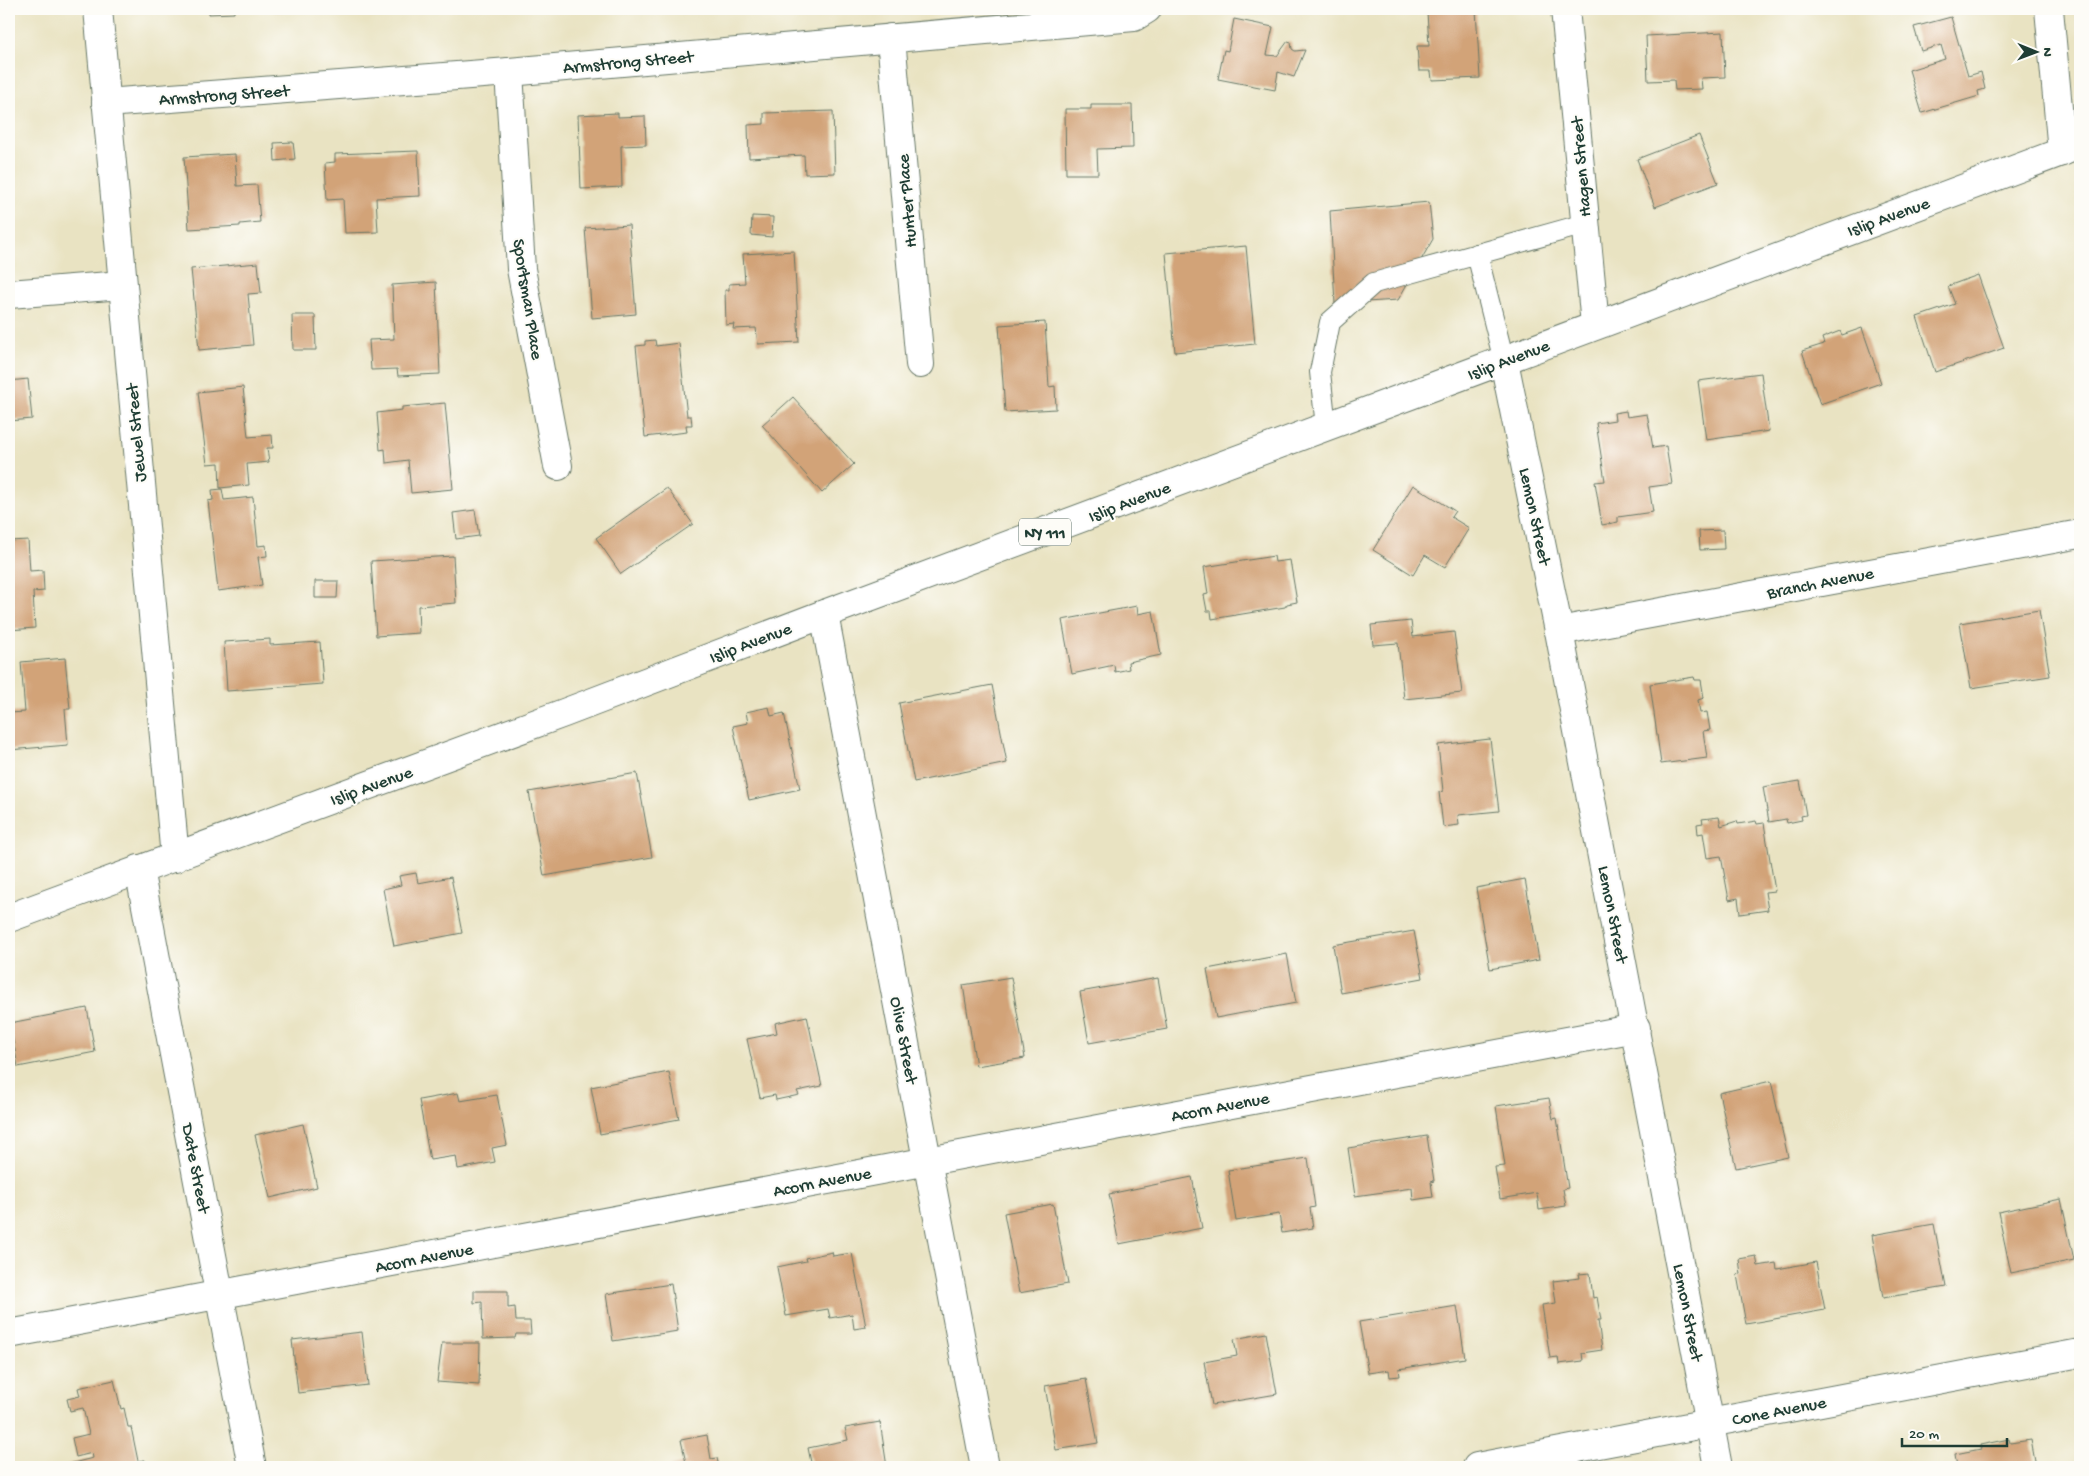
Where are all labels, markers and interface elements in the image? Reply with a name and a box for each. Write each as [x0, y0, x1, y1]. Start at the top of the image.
north arrow [2012, 28, 2062, 78]
street label: Armstrong Street [562, 47, 696, 80]
text: N [2038, 47, 2055, 57]
street label: Armstrong Street [158, 81, 292, 112]
street label: Hagen Street [1568, 114, 1597, 218]
street label: Hunter Place [894, 152, 923, 248]
street label: Islip Avenue [1845, 194, 1934, 243]
street label: Sportsman Place [507, 238, 547, 362]
street label: Islip Avenue [1465, 336, 1553, 387]
street label: Jewel Street [123, 381, 152, 483]
street label: Lemon Street [1513, 466, 1554, 569]
street label: Islip Avenue [1086, 478, 1174, 529]
road number: NY 111 [1019, 518, 1071, 546]
street label: Branch Avenue [1764, 564, 1876, 605]
street label: Islip Avenue [707, 619, 795, 670]
street label: Islip Avenue [328, 763, 417, 812]
street label: Lemon Street [1592, 864, 1632, 967]
street label: Olive Street [884, 995, 922, 1087]
street label: Acorn Avenue [1170, 1089, 1272, 1128]
street label: Date Street [175, 1121, 214, 1217]
street label: Acorn Avenue [772, 1164, 874, 1203]
street label: Acorn Avenue [374, 1240, 476, 1279]
street label: Lemon Street [1667, 1262, 1707, 1365]
street label: Cone Avenue [1731, 1393, 1829, 1432]
scale bar [1902, 1416, 2006, 1448]
text: 20 m [1909, 1426, 1939, 1444]

